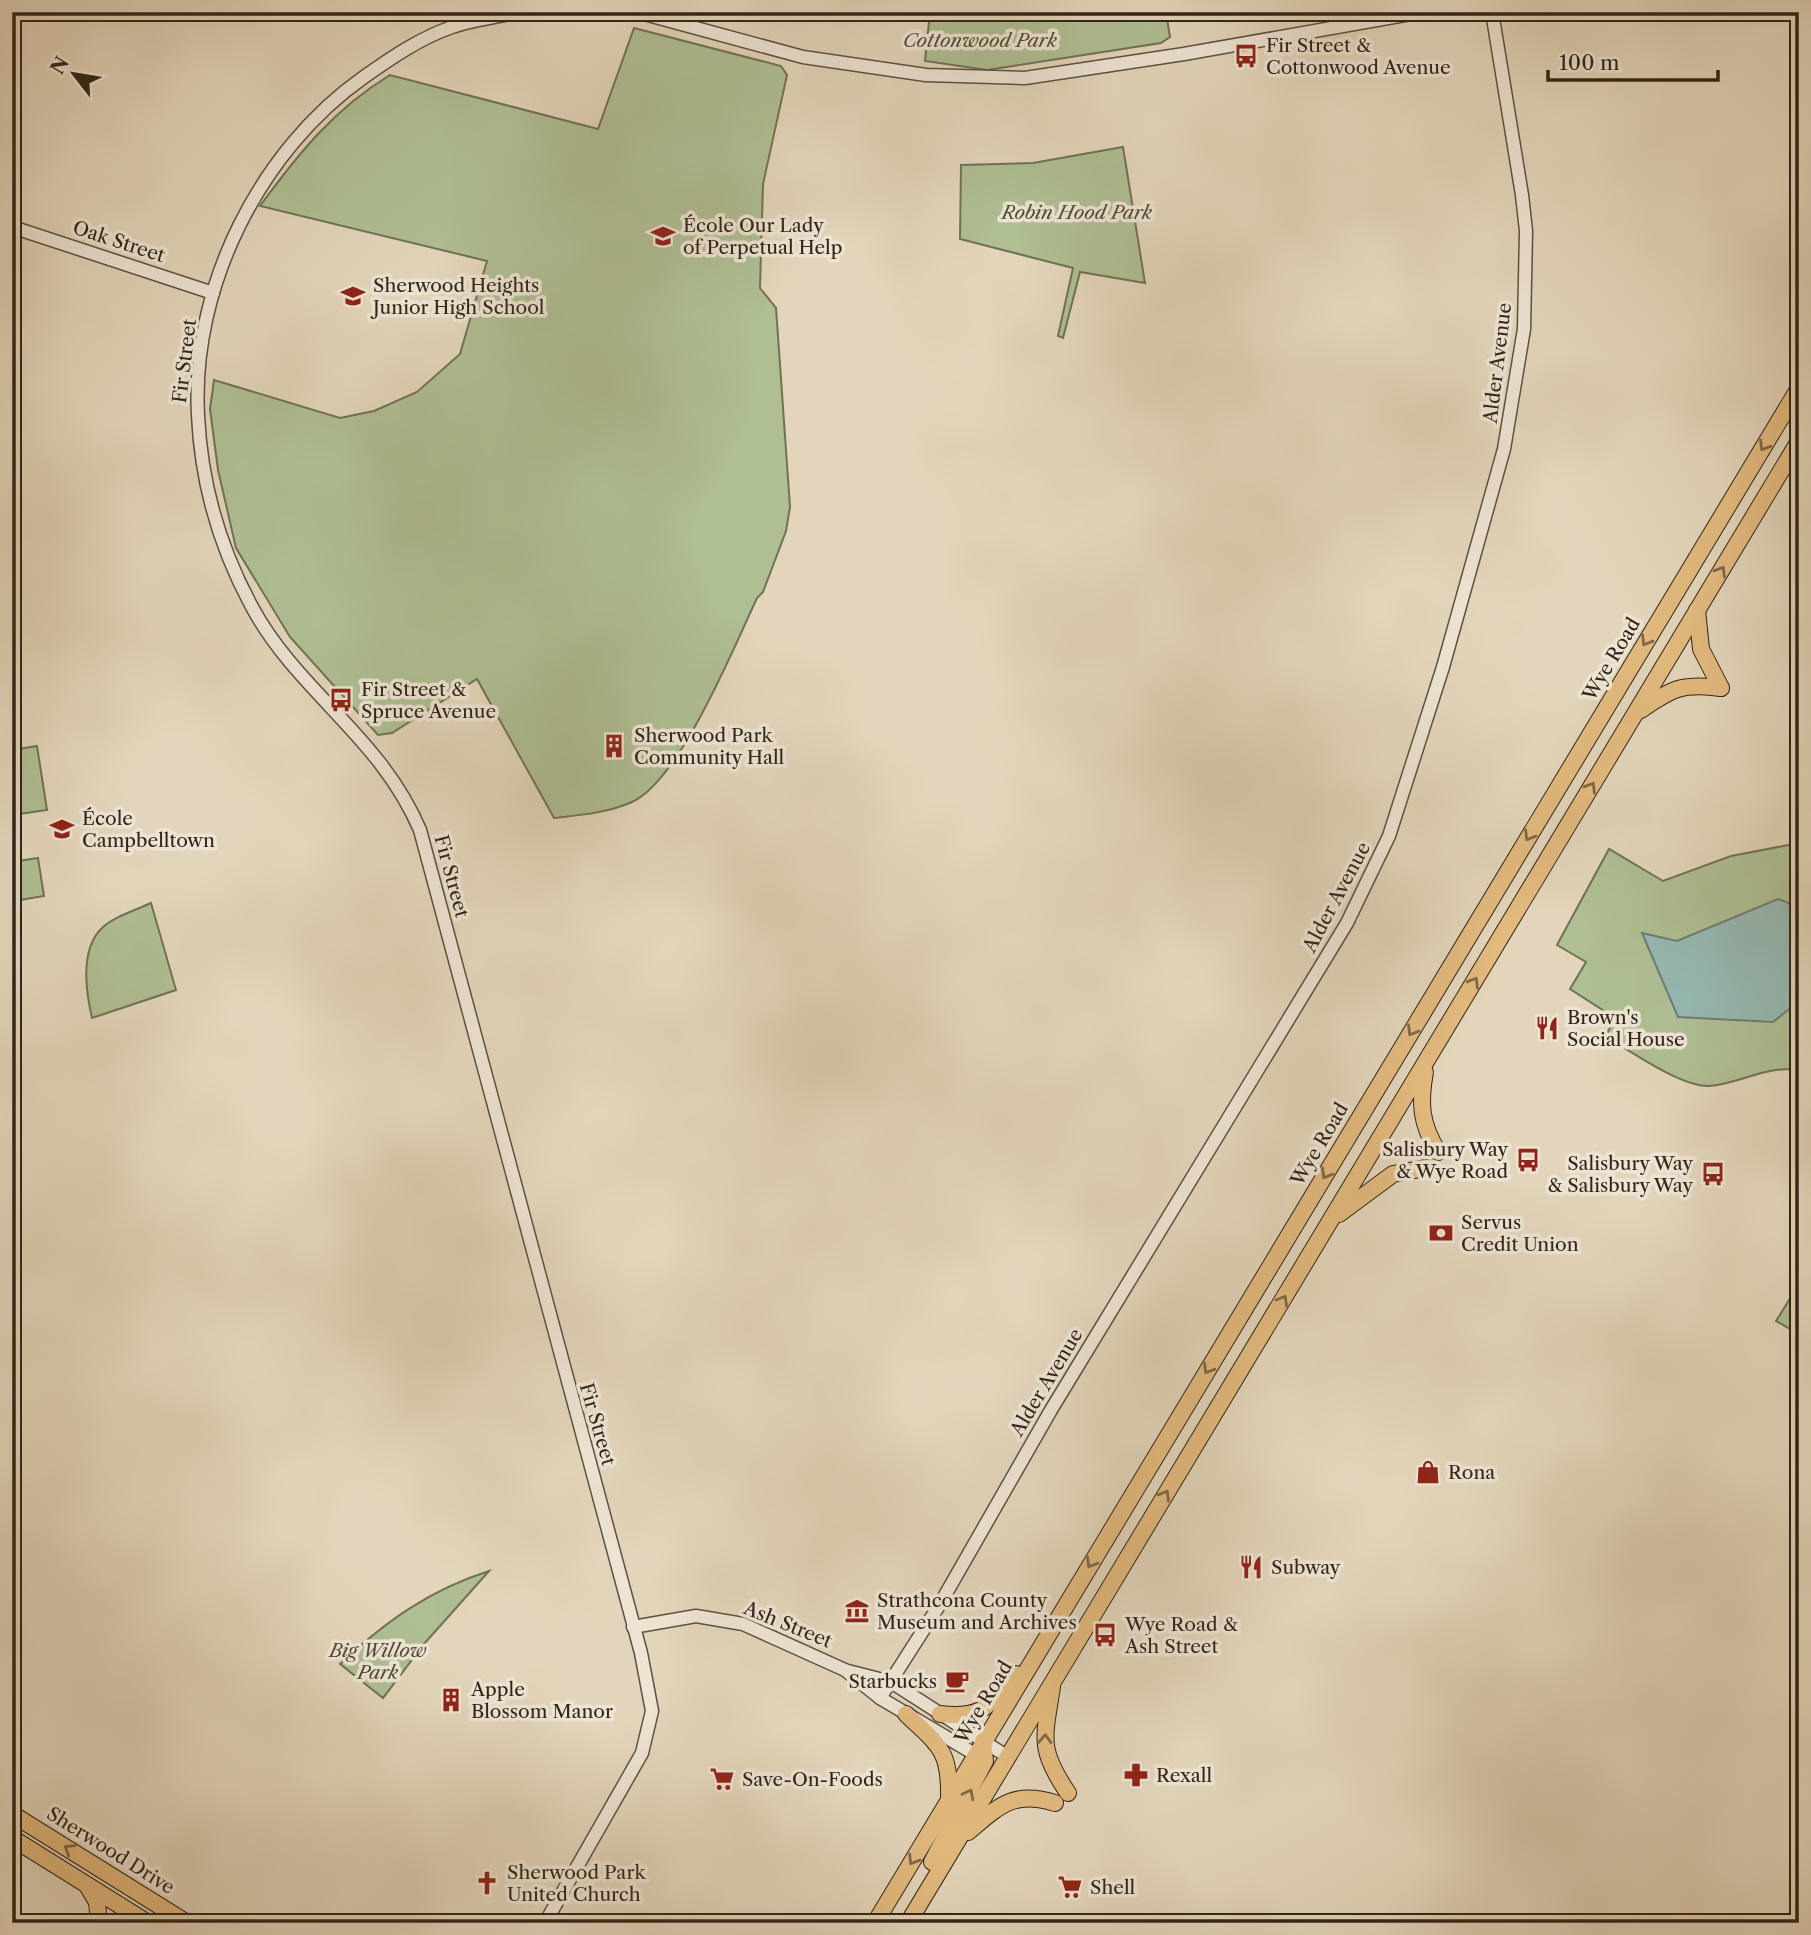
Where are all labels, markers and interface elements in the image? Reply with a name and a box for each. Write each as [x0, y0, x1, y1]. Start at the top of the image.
park label: Cottonwood Park [903, 29, 1057, 52]
place label: Fir Street & Cottonwood Avenue [1266, 34, 1451, 79]
north arrow [38, 38, 108, 108]
scale bar [1548, 38, 1718, 82]
bus stop icon: Fir Street & Cottonwood Avenue [1232, 42, 1260, 70]
text: 100 m [1559, 50, 1620, 75]
text: N [46, 53, 74, 79]
park label: Robin Hood Park [1000, 201, 1152, 224]
place label: École Our Lady of Perpetual Help [683, 214, 842, 259]
street label: Oak Street [70, 216, 168, 267]
school or university icon: École Our Lady of Perpetual Help [649, 222, 677, 250]
place label: Sherwood Heights Junior High School [370, 274, 545, 319]
school or university icon: Sherwood Heights Junior High School [339, 282, 367, 310]
street label: Alder Avenue [1479, 301, 1516, 426]
street label: Fir Street [168, 317, 201, 404]
one-way arrow [1759, 439, 1772, 452]
one-way arrow [1712, 565, 1725, 578]
street label: Wye Road [1577, 613, 1645, 706]
one-way arrow [1642, 633, 1655, 646]
place label: Fir Street & Spruce Avenue [361, 678, 496, 723]
bus stop icon: Fir Street & Spruce Avenue [327, 686, 355, 714]
place label: Sherwood Park Community Hall [634, 724, 785, 769]
building icon: Sherwood Park Community Hall [600, 732, 628, 760]
one-way arrow [1583, 781, 1596, 794]
place label: École Campbelltown [82, 807, 215, 852]
school or university icon: École Campbelltown [48, 815, 76, 843]
one-way arrow [1524, 828, 1537, 841]
street label: Fir Street [429, 832, 474, 920]
street label: Alder Avenue [1297, 838, 1375, 957]
one-way arrow [1466, 976, 1479, 989]
place label: Brown's Social House [1567, 1006, 1685, 1051]
restaurant icon: Brown's Social House [1533, 1014, 1561, 1042]
one-way arrow [1407, 1023, 1420, 1036]
street label: Wye Road [1285, 1098, 1353, 1191]
place label: Salisbury Way & Wye Road [1382, 1138, 1508, 1183]
bus stop icon: Salisbury Way & Wye Road [1514, 1146, 1542, 1174]
place label: Salisbury Way & Salisbury Way [1547, 1152, 1693, 1197]
bus stop icon: Salisbury Way & Salisbury Way [1699, 1160, 1727, 1188]
one-way arrow [1321, 1166, 1334, 1179]
place label: Servus Credit Union [1461, 1211, 1579, 1256]
bank icon: Servus Credit Union [1427, 1219, 1455, 1247]
one-way arrow [1274, 1295, 1287, 1308]
street label: Alder Avenue [1005, 1324, 1088, 1441]
one-way arrow [1204, 1361, 1217, 1374]
street label: Fir Street [575, 1380, 620, 1468]
shop icon: Rona [1414, 1458, 1442, 1486]
place label: Rona [1448, 1461, 1495, 1484]
one-way arrow [1157, 1489, 1170, 1502]
restaurant icon: Subway [1237, 1553, 1265, 1581]
one-way arrow [1086, 1556, 1099, 1569]
place label: Subway [1271, 1556, 1341, 1579]
place label: Strathcona County Museum and Archives [877, 1589, 1077, 1634]
street label: Ash Street [739, 1596, 836, 1653]
museum icon: Strathcona County Museum and Archives [843, 1597, 871, 1625]
place label: Wye Road & Ash Street [1124, 1613, 1239, 1658]
bus stop icon: Wye Road & Ash Street [1091, 1621, 1119, 1649]
park label: Big Willow Park [327, 1639, 427, 1684]
street label: Wye Road [949, 1656, 1017, 1749]
cafe icon: Starbucks [943, 1667, 971, 1695]
place label: Starbucks [848, 1670, 937, 1693]
place label: Apple Blossom Manor [470, 1678, 613, 1723]
building icon: Apple Blossom Manor [437, 1686, 465, 1714]
one-way arrow [1038, 1733, 1053, 1744]
pharmacy icon: Rexall [1122, 1761, 1150, 1789]
place label: Rexall [1156, 1764, 1212, 1787]
supermarket icon: Save-On-Foods [708, 1765, 736, 1793]
place label: Save-On-Foods [742, 1768, 883, 1791]
one-way arrow [960, 1789, 974, 1801]
street label: Sherwood Drive [43, 1802, 179, 1899]
one-way arrow [63, 1844, 76, 1857]
one-way arrow [908, 1853, 921, 1866]
place label: Sherwood Park United Church [507, 1861, 646, 1906]
church icon: Sherwood Park United Church [473, 1869, 501, 1897]
supermarket icon: Shell [1056, 1873, 1084, 1901]
place label: Shell [1090, 1876, 1136, 1899]

